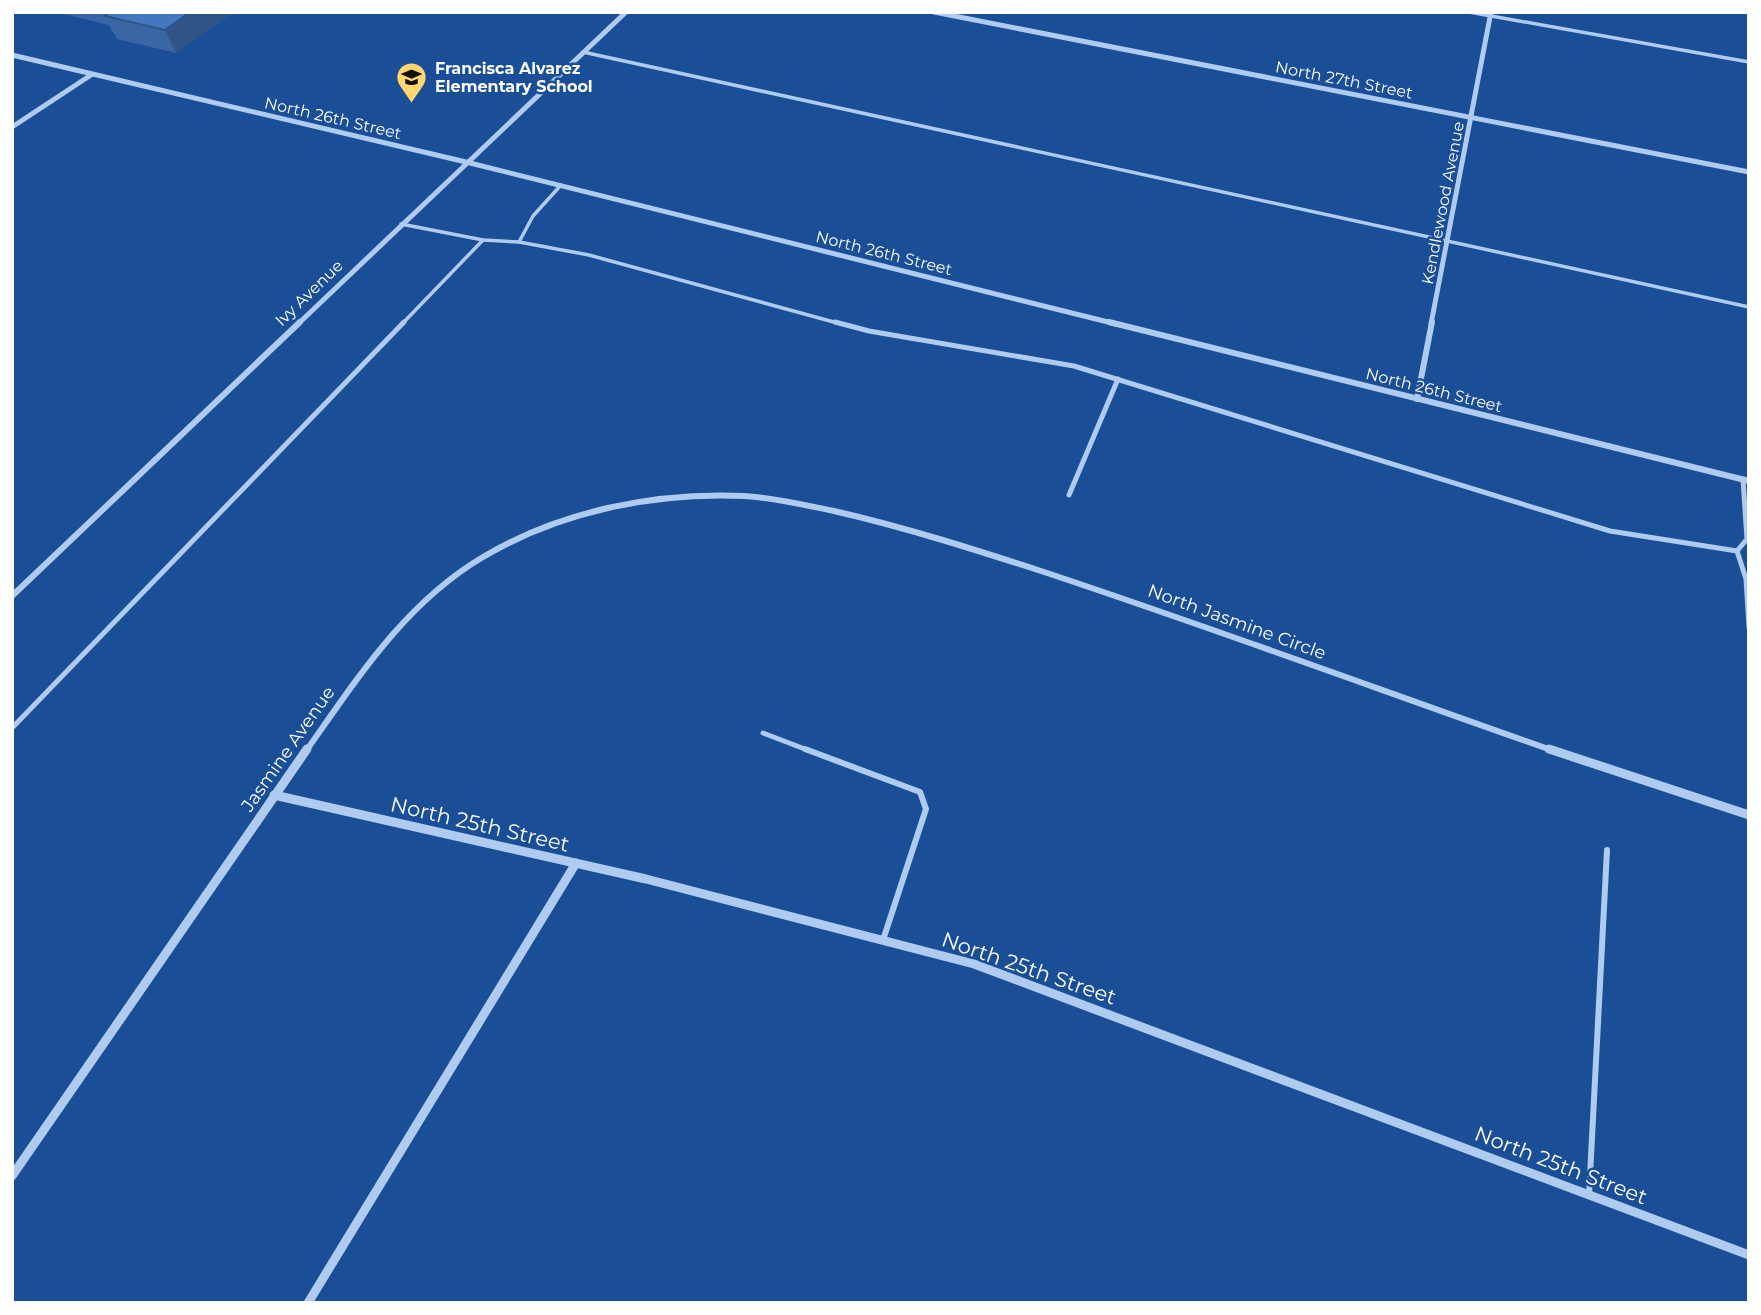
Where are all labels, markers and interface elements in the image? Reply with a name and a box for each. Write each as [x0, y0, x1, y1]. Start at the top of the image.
street label: North 27th Street [1274, 57, 1415, 103]
place label: Francisca Alvarez Elementary School [435, 59, 593, 96]
school or university icon: Francisca Alvarez Elementary School [395, 60, 429, 104]
street label: North 26th Street [263, 93, 404, 143]
street label: Kendlewood Avenue [1418, 120, 1468, 286]
street label: North 26th Street [814, 227, 955, 279]
street label: Ivy Avenue [271, 256, 347, 330]
street label: North 26th Street [1364, 364, 1505, 416]
street label: North Jasmine Circle [1145, 580, 1329, 665]
street label: Jasmine Avenue [236, 682, 340, 817]
street label: North 25th Street [388, 791, 572, 857]
street label: North 25th Street [939, 926, 1119, 1010]
street label: North 25th Street [1471, 1121, 1651, 1209]

